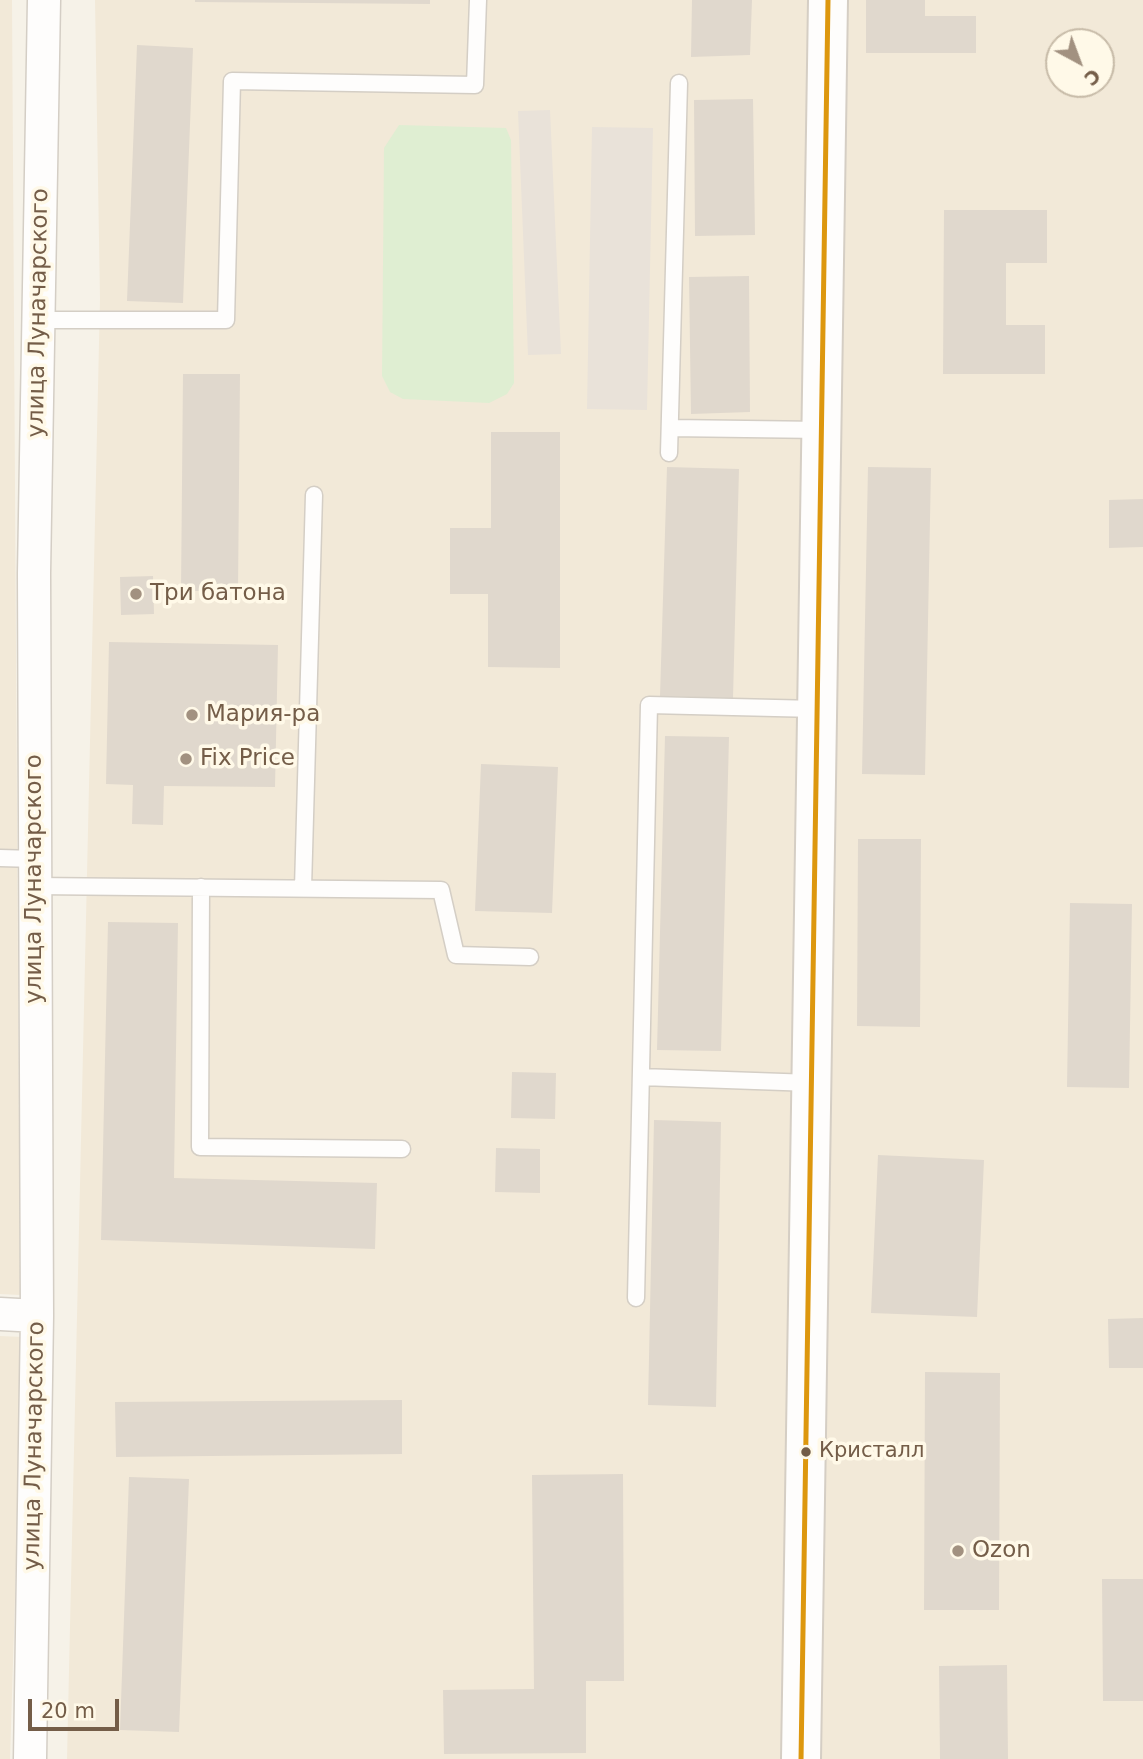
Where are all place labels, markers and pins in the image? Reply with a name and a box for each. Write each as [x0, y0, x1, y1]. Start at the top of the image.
place label: Три батона [150, 580, 286, 608]
marker: Три батона [128, 586, 144, 602]
place label: Мария-ра [206, 701, 320, 729]
marker: Мария-ра [184, 707, 200, 723]
place label: Fix Price [200, 745, 295, 773]
marker: Fix Price [178, 751, 194, 767]
place label: Кристалл [819, 1439, 924, 1465]
marker: Кристалл [799, 1445, 813, 1459]
place label: Ozon [972, 1537, 1031, 1565]
marker: Ozon [950, 1543, 966, 1559]

